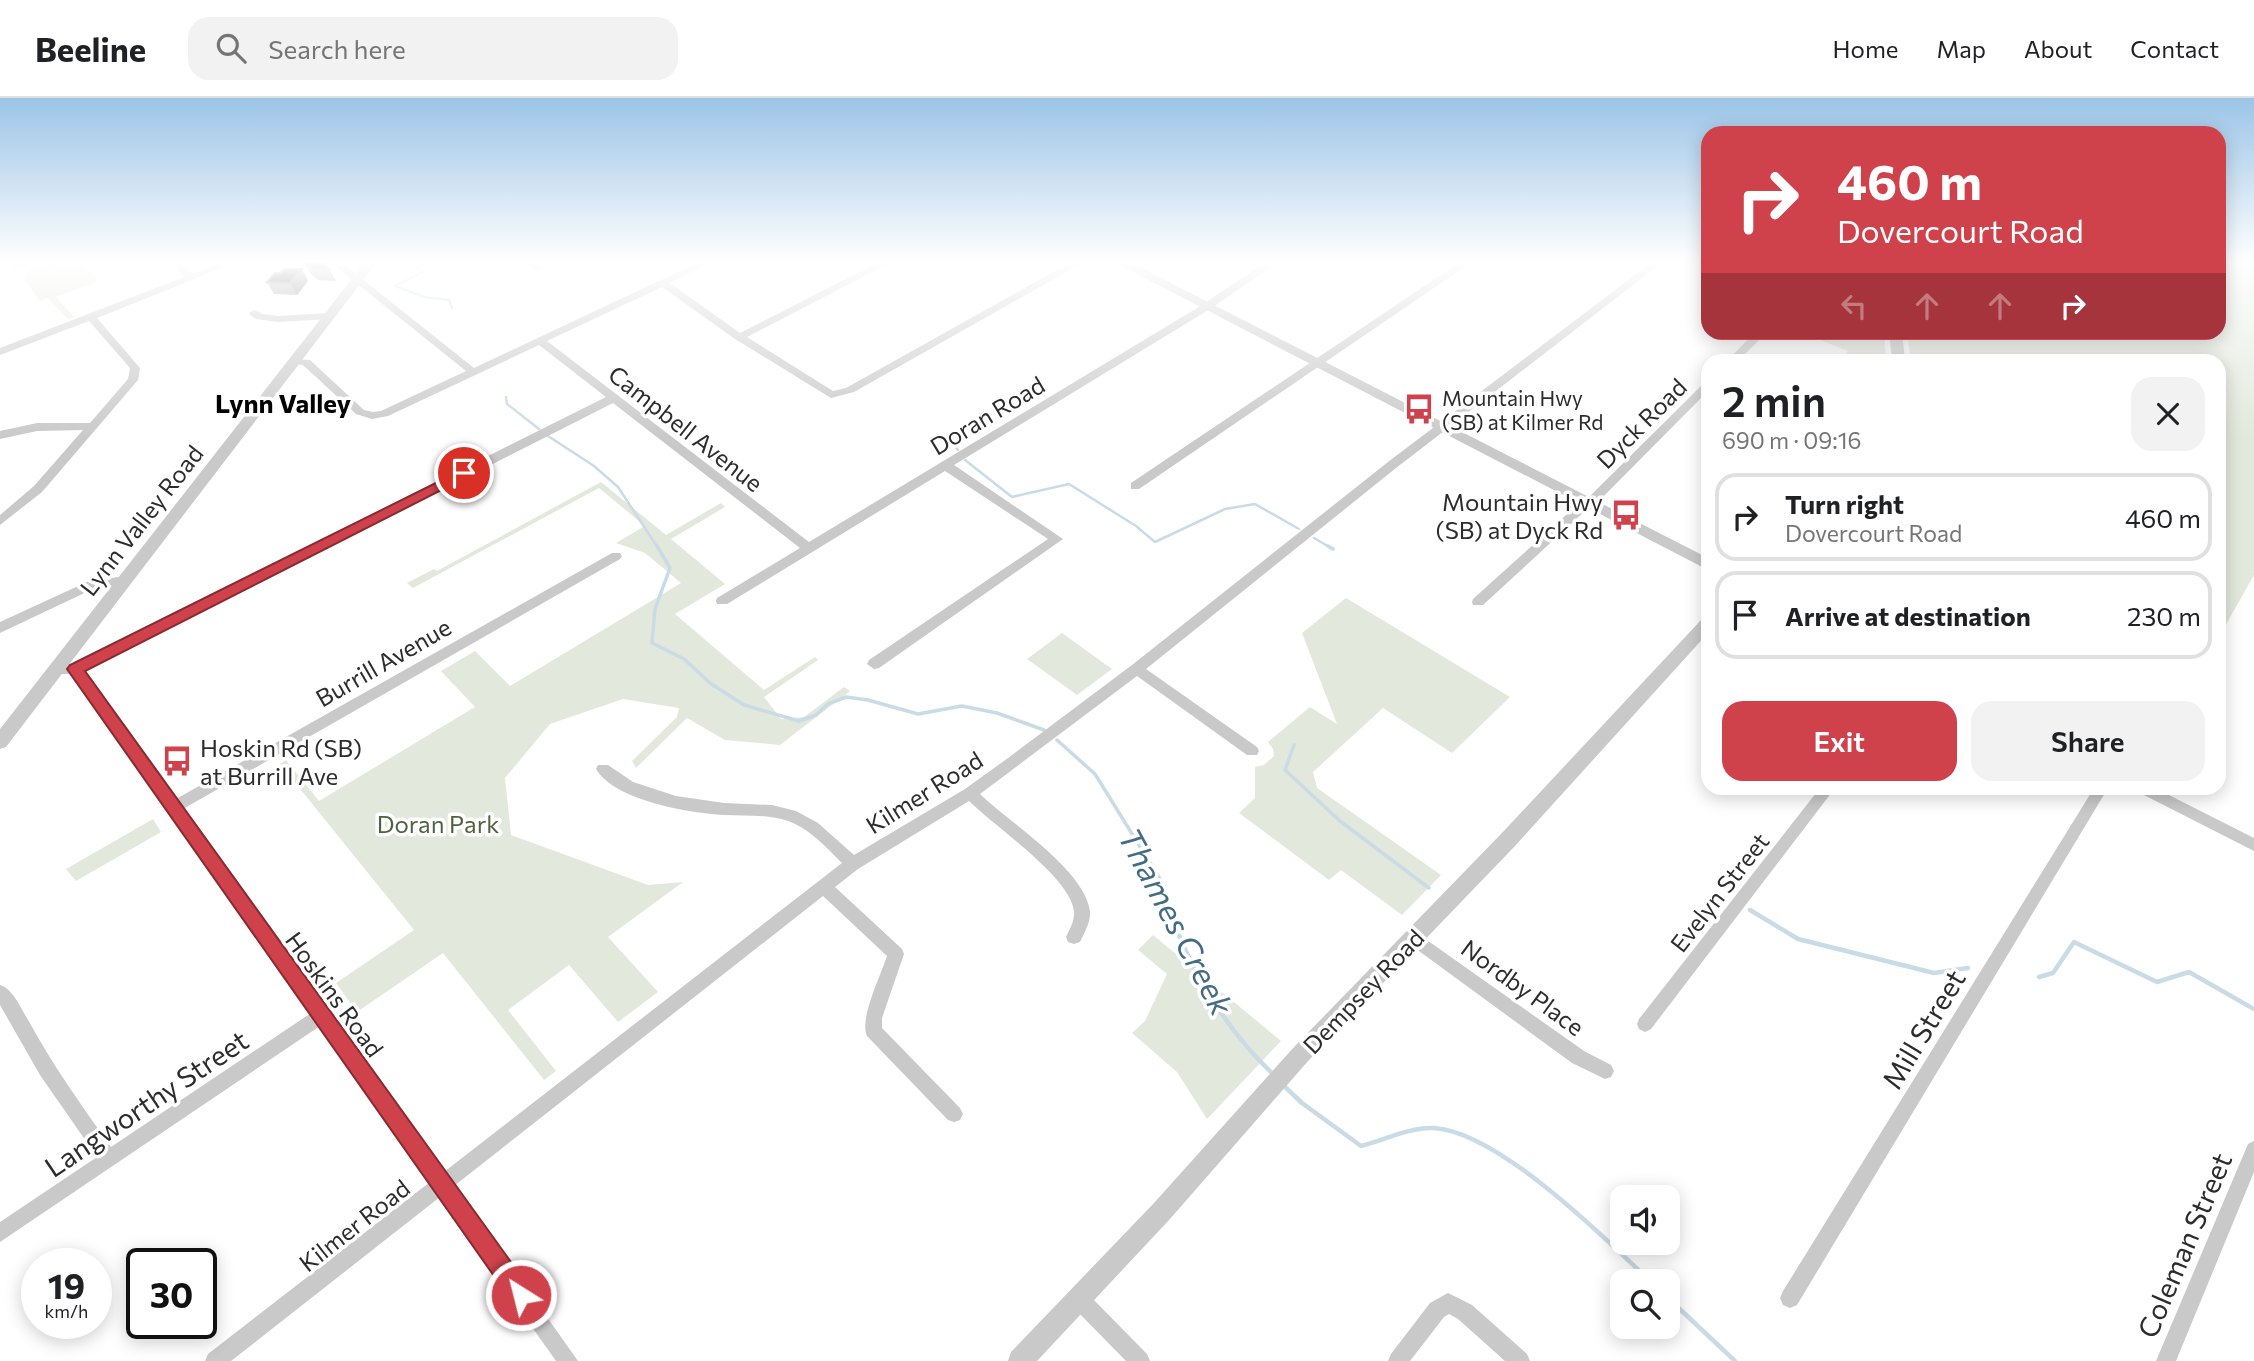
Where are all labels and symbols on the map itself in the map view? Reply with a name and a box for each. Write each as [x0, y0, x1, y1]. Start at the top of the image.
street label: Campbell Avenue [603, 359, 769, 497]
street label: Doran Road [925, 370, 1049, 460]
street label: Dyck Road [1590, 372, 1692, 474]
place label: Mountain Hwy (SB) at Kilmer Rd [1442, 385, 1603, 434]
district label: Lynn Valley [215, 387, 351, 418]
bus stop icon: Mountain Hwy (SB) at Kilmer Rd [1402, 392, 1436, 426]
street label: Lynn Valley Road [73, 439, 209, 601]
pin [434, 443, 494, 503]
place label: Mountain Hwy (SB) at Dyck Rd [1436, 487, 1603, 544]
bus stop icon: Mountain Hwy (SB) at Dyck Rd [1609, 498, 1643, 532]
street label: Burrill Avenue [310, 612, 456, 712]
place label: Hoskin Rd (SB) at Burrill Ave [200, 733, 362, 790]
bus stop icon: Hoskin Rd (SB) at Burrill Ave [160, 744, 194, 778]
street label: Kilmer Road [860, 745, 988, 839]
park label: Doran Park [377, 809, 499, 838]
water label: Thames Creek [1111, 821, 1243, 1022]
street label: Evelyn Street [1664, 827, 1775, 957]
street label: Dempsey Road [1296, 923, 1430, 1059]
street label: Hoskins Road [280, 926, 390, 1062]
street label: Nordby Place [1456, 933, 1590, 1041]
street label: Mill Street [1874, 963, 1972, 1095]
street label: Langworthy Street [38, 1022, 254, 1184]
street label: Coleman Street [2130, 1147, 2238, 1343]
street label: Kilmer Road [293, 1173, 415, 1277]
speed limit sign: 30 [126, 1248, 217, 1339]
position arrow [484, 1258, 558, 1332]

